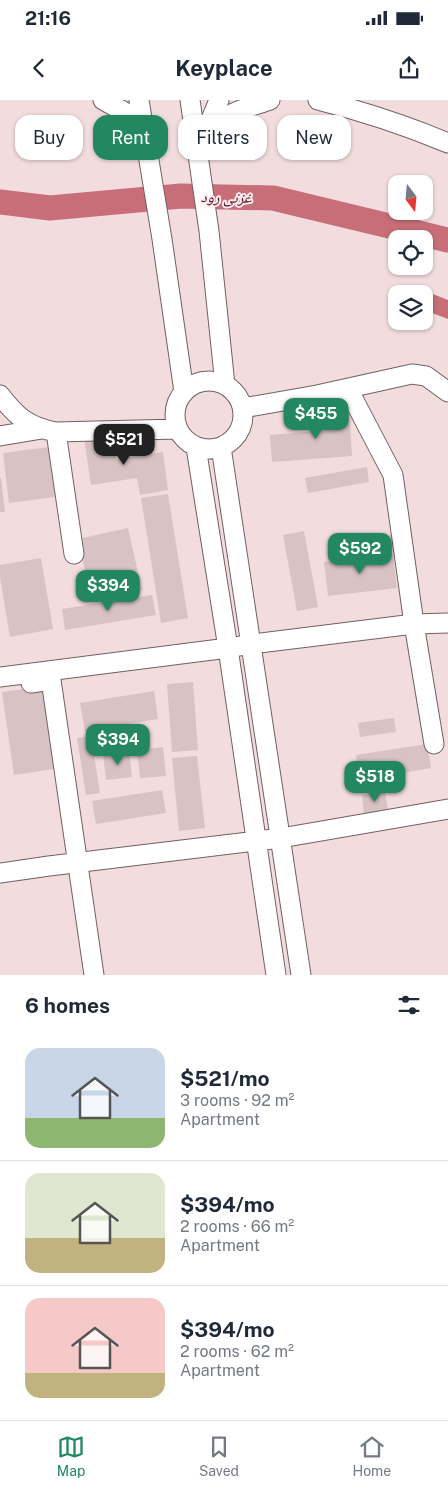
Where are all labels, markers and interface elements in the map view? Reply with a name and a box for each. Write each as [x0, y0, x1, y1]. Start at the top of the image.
text: 21:16 [25, 7, 71, 29]
icon: back [25, 54, 53, 82]
icon: share [395, 54, 423, 82]
text: Keyplace [175, 55, 273, 81]
chip: Buy [15, 115, 83, 160]
chip: Rent [93, 115, 168, 160]
chip: Filters [178, 115, 267, 160]
chip: New [277, 115, 351, 160]
north arrow [388, 175, 432, 220]
map controls [388, 175, 433, 330]
water label: غزنی رود [200, 188, 252, 207]
button: locate [388, 230, 433, 275]
button: layers [388, 285, 433, 330]
pin: $455 [286, 398, 346, 440]
text: $455 [295, 404, 337, 423]
pin: $521 [94, 424, 154, 466]
text: $521 [105, 430, 143, 449]
pin: $592 [330, 532, 390, 575]
text: $592 [339, 539, 381, 558]
pin: $394 [78, 570, 138, 612]
text: $394 [87, 576, 129, 595]
pin: $394 [88, 724, 148, 766]
text: $394 [97, 730, 139, 749]
pin: $518 [345, 760, 405, 803]
text: $518 [355, 767, 395, 786]
icon: filters [395, 991, 423, 1019]
text: 6 homes [25, 993, 110, 1018]
text: $521/mo [180, 1066, 270, 1091]
icon: home [65, 1068, 125, 1128]
text: 3 rooms · 92 m² [180, 1091, 294, 1110]
text: Apartment [180, 1110, 260, 1129]
text: $394/mo [180, 1192, 275, 1217]
icon: home [65, 1193, 125, 1253]
text: 2 rooms · 66 m² [180, 1217, 294, 1236]
text: Apartment [180, 1236, 260, 1255]
text: $394/mo [180, 1317, 275, 1342]
icon: home [65, 1318, 125, 1378]
text: 2 rooms · 62 m² [180, 1342, 294, 1361]
text: Apartment [180, 1361, 260, 1380]
tab: Map [57, 1433, 85, 1479]
tab: Saved [199, 1433, 239, 1479]
tab: Home [353, 1433, 391, 1479]

